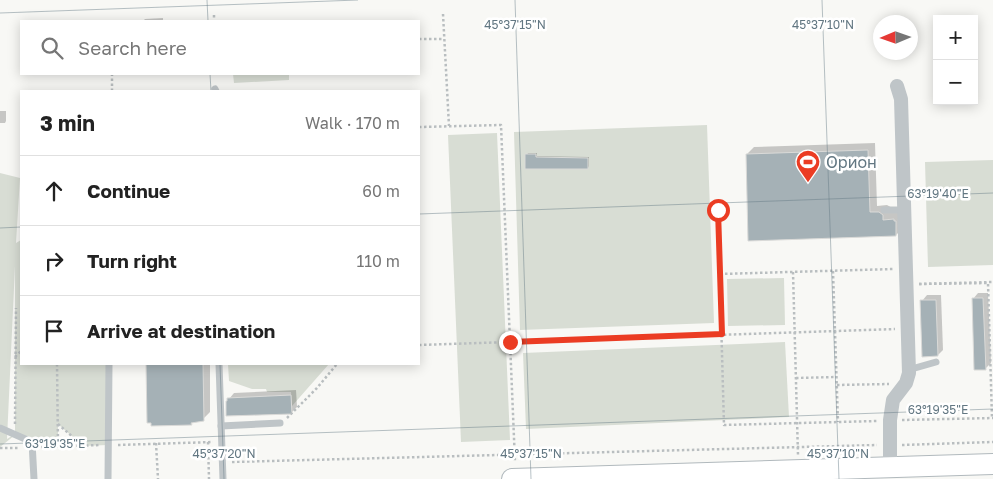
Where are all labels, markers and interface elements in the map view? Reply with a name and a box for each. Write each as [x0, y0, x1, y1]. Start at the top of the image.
north arrow [873, 15, 918, 60]
map controls [933, 15, 978, 105]
button: + [933, 15, 978, 60]
text: 45°37'15"N [484, 17, 546, 32]
text: 45°37'10"N [792, 17, 854, 32]
search box [20, 20, 420, 75]
icon: search [38, 34, 66, 62]
text: Search here [78, 36, 187, 59]
button: − [933, 60, 978, 105]
text: 3 min [40, 110, 95, 136]
text: Walk · 170 m [305, 113, 400, 133]
sports icon: Орион [795, 149, 821, 183]
place label: Орион [826, 152, 877, 172]
icon: ahead [40, 177, 68, 205]
text: Continue [87, 179, 170, 202]
text: 60 m [362, 181, 400, 201]
text: 63°19'40"E [907, 186, 969, 201]
route start [707, 199, 730, 222]
icon: right [40, 247, 68, 275]
text: Turn right [87, 249, 177, 272]
text: 110 m [356, 251, 400, 271]
icon: arrive [40, 317, 68, 345]
text: Arrive at destination [87, 319, 275, 342]
route end [499, 331, 522, 354]
text: 63°19'35"E [908, 402, 968, 417]
text: 63°19'35"E [25, 436, 85, 451]
text: 45°37'20"N [192, 446, 256, 461]
text: 45°37'15"N [500, 446, 562, 461]
text: 45°37'10"N [807, 446, 869, 461]

